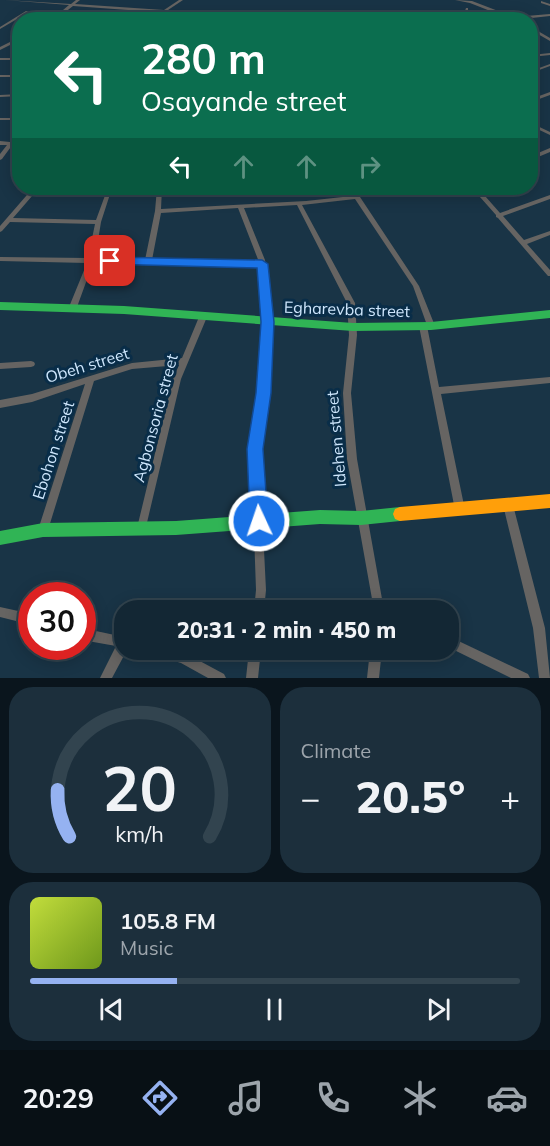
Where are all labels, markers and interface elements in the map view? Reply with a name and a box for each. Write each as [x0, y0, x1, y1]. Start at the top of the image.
text: 280 m [141, 32, 266, 85]
icon: left [42, 36, 120, 114]
text: Osayande street [141, 84, 346, 118]
icon: left [164, 150, 197, 183]
icon: ahead [227, 150, 260, 183]
icon: ahead [290, 150, 323, 183]
icon: right [353, 150, 386, 183]
pin [84, 235, 135, 286]
icon: arrive [93, 244, 126, 277]
street label: Egharevba street [284, 297, 411, 321]
street label: Obeh street [43, 343, 132, 387]
street label: Agbonsoria street [128, 351, 182, 484]
street label: Idehen street [322, 390, 350, 488]
street label: Ebohon street [28, 398, 78, 502]
position arrow [227, 489, 291, 553]
speed limit sign: 30 [18, 582, 96, 660]
text: 20:31 · 2 min · 450 m [177, 616, 396, 644]
text: Climate [301, 738, 371, 763]
text: 20 [102, 748, 177, 827]
text: 20.5° [355, 768, 465, 824]
text: − [301, 777, 320, 818]
text: + [500, 777, 520, 818]
text: km/h [115, 820, 164, 847]
text: 105.8 FM [120, 907, 216, 935]
text: Music [120, 935, 173, 960]
icon: previous [95, 993, 128, 1026]
icon: pause [258, 993, 291, 1026]
icon: next [422, 993, 455, 1026]
icon: directions [139, 1077, 181, 1119]
icon: music [225, 1077, 267, 1119]
icon: phone [312, 1077, 354, 1119]
icon: climate [399, 1077, 441, 1119]
icon: car [486, 1077, 528, 1119]
text: 20:29 [22, 1081, 94, 1115]

